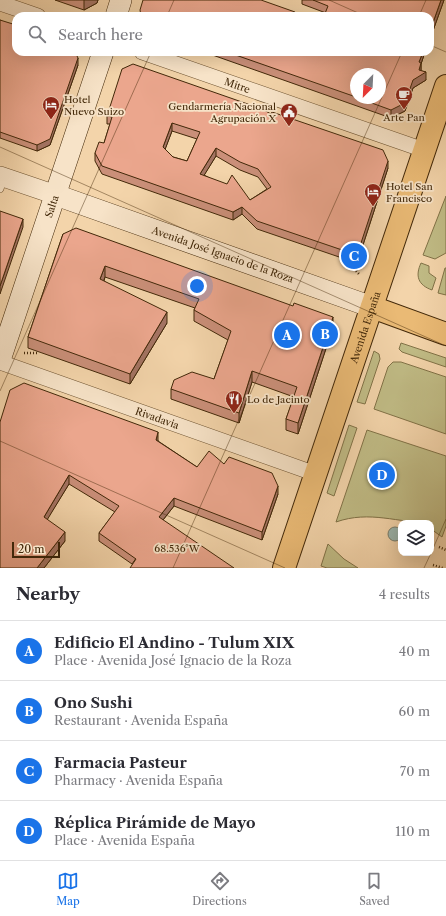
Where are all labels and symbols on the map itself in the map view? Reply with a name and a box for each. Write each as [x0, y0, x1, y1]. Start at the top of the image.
north arrow [350, 68, 386, 104]
street label: Mitre [223, 75, 252, 96]
cafe icon: Arte Pan [394, 85, 414, 110]
place label: Hotel Nuevo Suizo [64, 93, 124, 118]
hotel icon: Hotel Nuevo Suizo [41, 95, 61, 120]
place label: Gendarmería Nacional Agrupación X [168, 100, 276, 125]
public building icon: Gendarmería Nacional Agrupación X [279, 102, 299, 127]
place label: Arte Pan [382, 111, 425, 124]
place label: Hotel San Francisco [386, 180, 433, 205]
hotel icon: Hotel San Francisco [363, 182, 383, 207]
street label: Salta [42, 193, 62, 220]
street label: Avenida José Ignacio de la Roza [149, 223, 296, 286]
pin: C [341, 241, 367, 271]
your location [187, 276, 207, 296]
street label: Avenida España [347, 289, 384, 366]
pin: B [312, 319, 338, 349]
pin: A [274, 320, 300, 350]
restaurant icon: Lo de Jacinto [224, 389, 244, 414]
place label: Lo de Jacinto [247, 393, 310, 406]
street label: Rivadavia [134, 405, 182, 432]
pin: D [369, 460, 395, 490]
scale bar [12, 540, 60, 559]
text: 68.536°W [154, 542, 201, 555]

